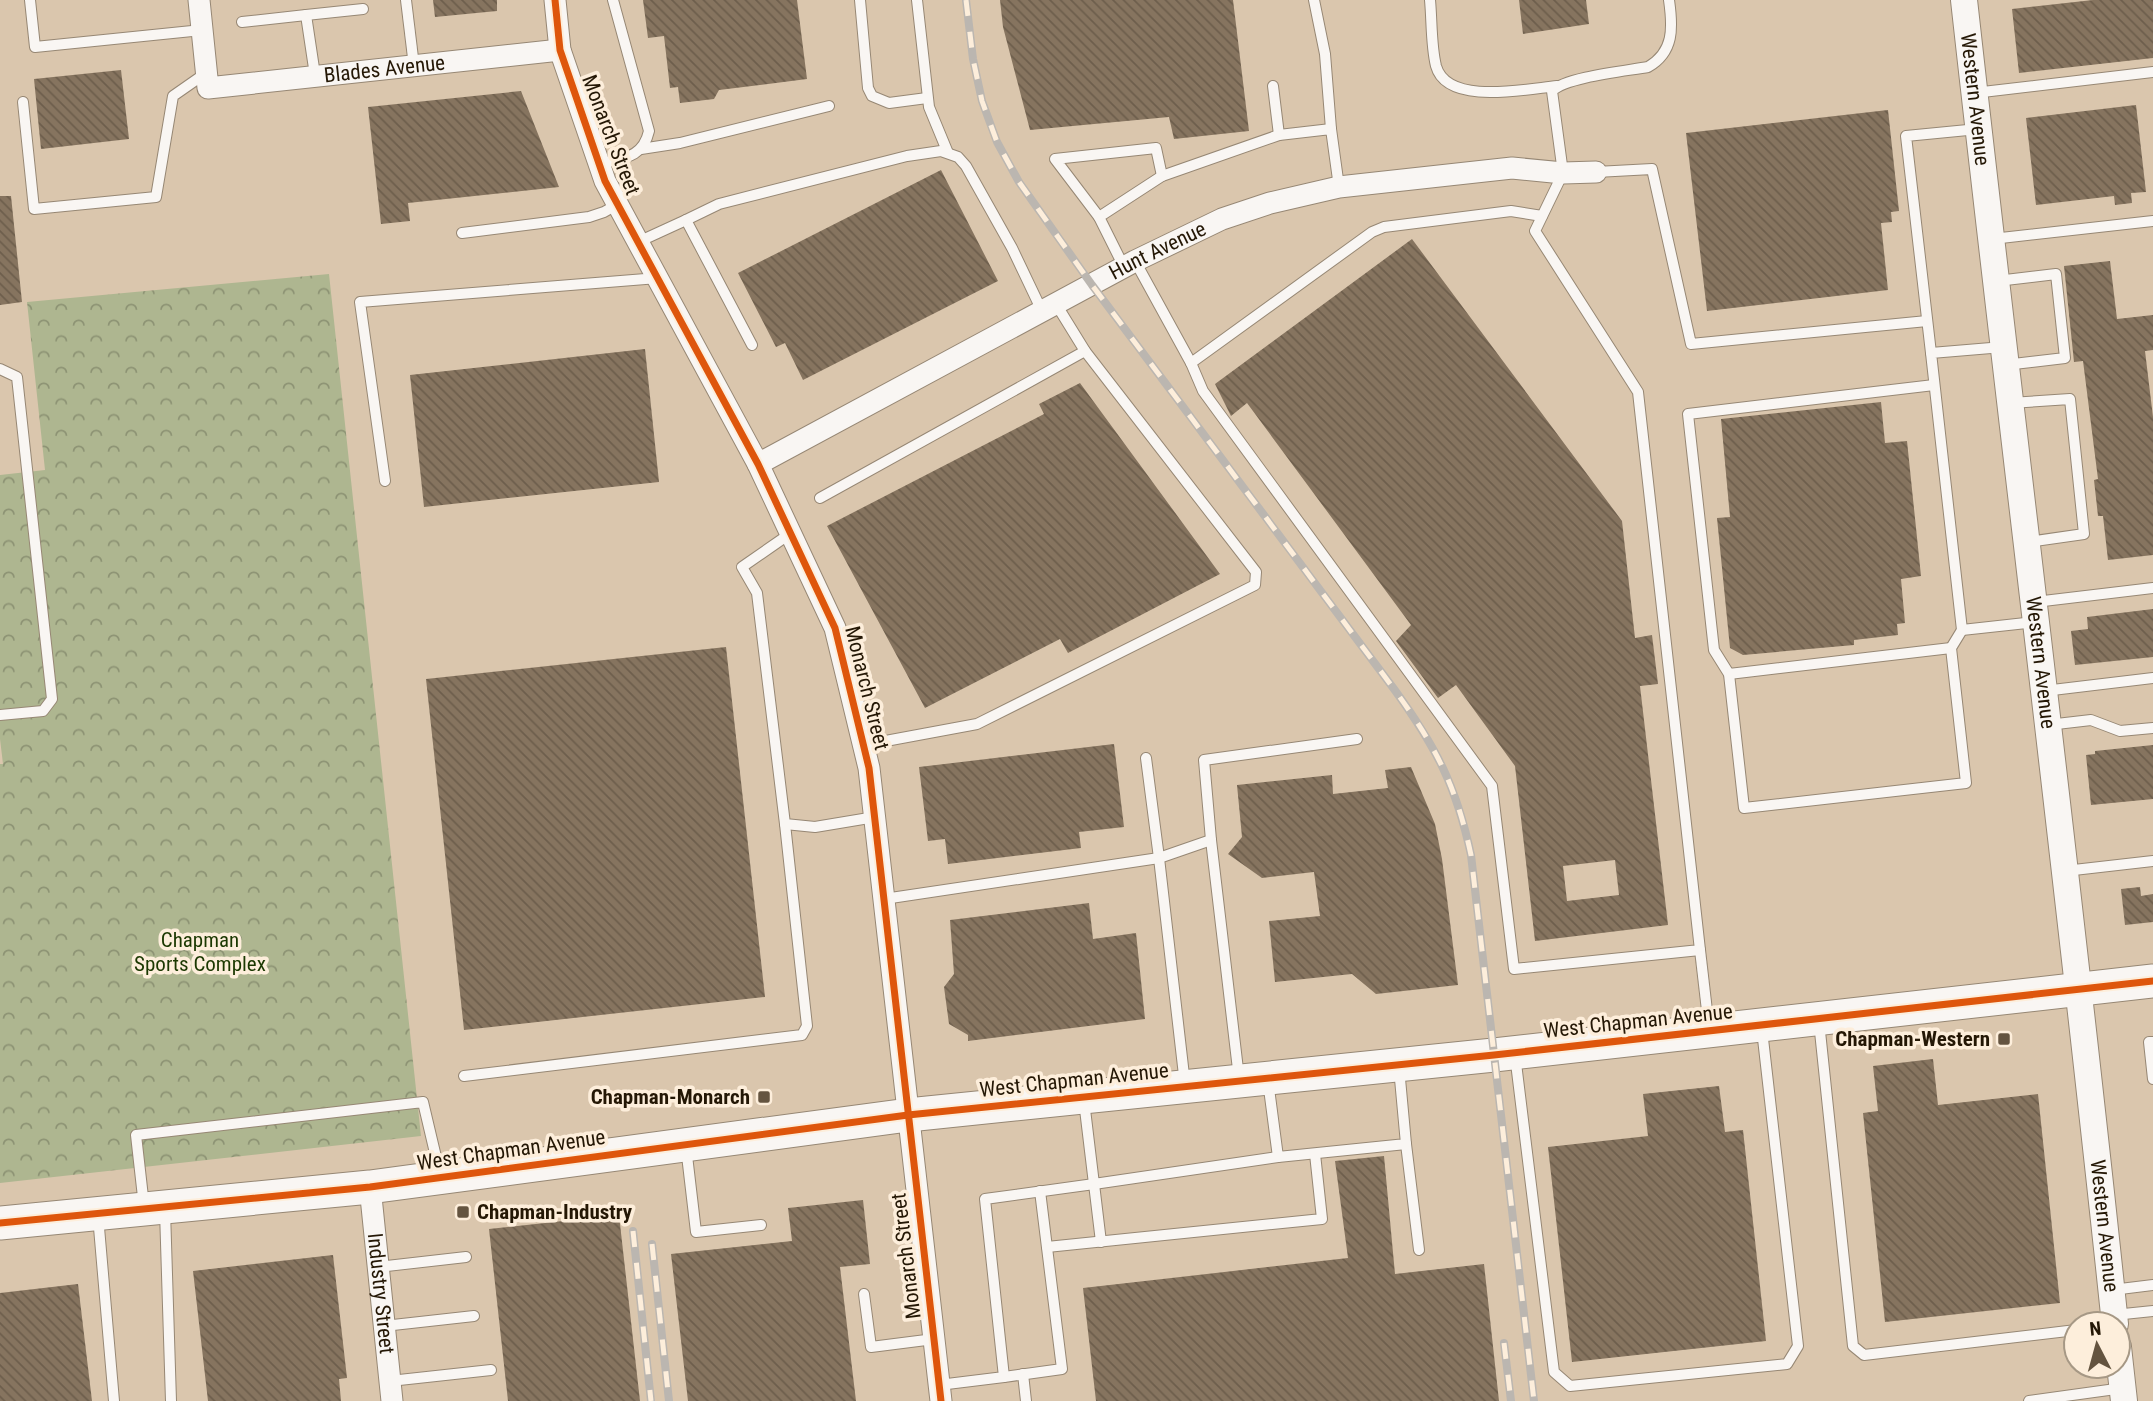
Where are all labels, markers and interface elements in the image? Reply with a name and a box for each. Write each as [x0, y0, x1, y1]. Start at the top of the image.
street label: Western Avenue [1956, 32, 1995, 167]
street label: Blades Avenue [323, 50, 446, 87]
street label: Monarch Street [577, 72, 645, 198]
street label: Hunt Avenue [1105, 217, 1210, 285]
street label: Western Avenue [2021, 595, 2060, 730]
street label: Monarch Street [840, 624, 894, 752]
park label: Chapman Sports Complex [134, 928, 266, 976]
street label: West Chapman Avenue [1542, 999, 1734, 1043]
place label: Chapman-Western [1835, 1027, 1990, 1051]
marker: Chapman-Western [1996, 1031, 2012, 1047]
street label: West Chapman Avenue [978, 1058, 1170, 1102]
place label: Chapman-Monarch [591, 1085, 750, 1109]
marker: Chapman-Monarch [756, 1089, 772, 1105]
street label: West Chapman Avenue [415, 1125, 607, 1175]
street label: Western Avenue [2086, 1159, 2124, 1294]
street label: Monarch Street [886, 1192, 926, 1320]
place label: Chapman-Industry [477, 1200, 633, 1224]
marker: Chapman-Industry [455, 1204, 471, 1220]
street label: Industry Street [363, 1232, 399, 1355]
north arrow [2062, 1310, 2132, 1380]
text: N [2088, 1317, 2102, 1341]

